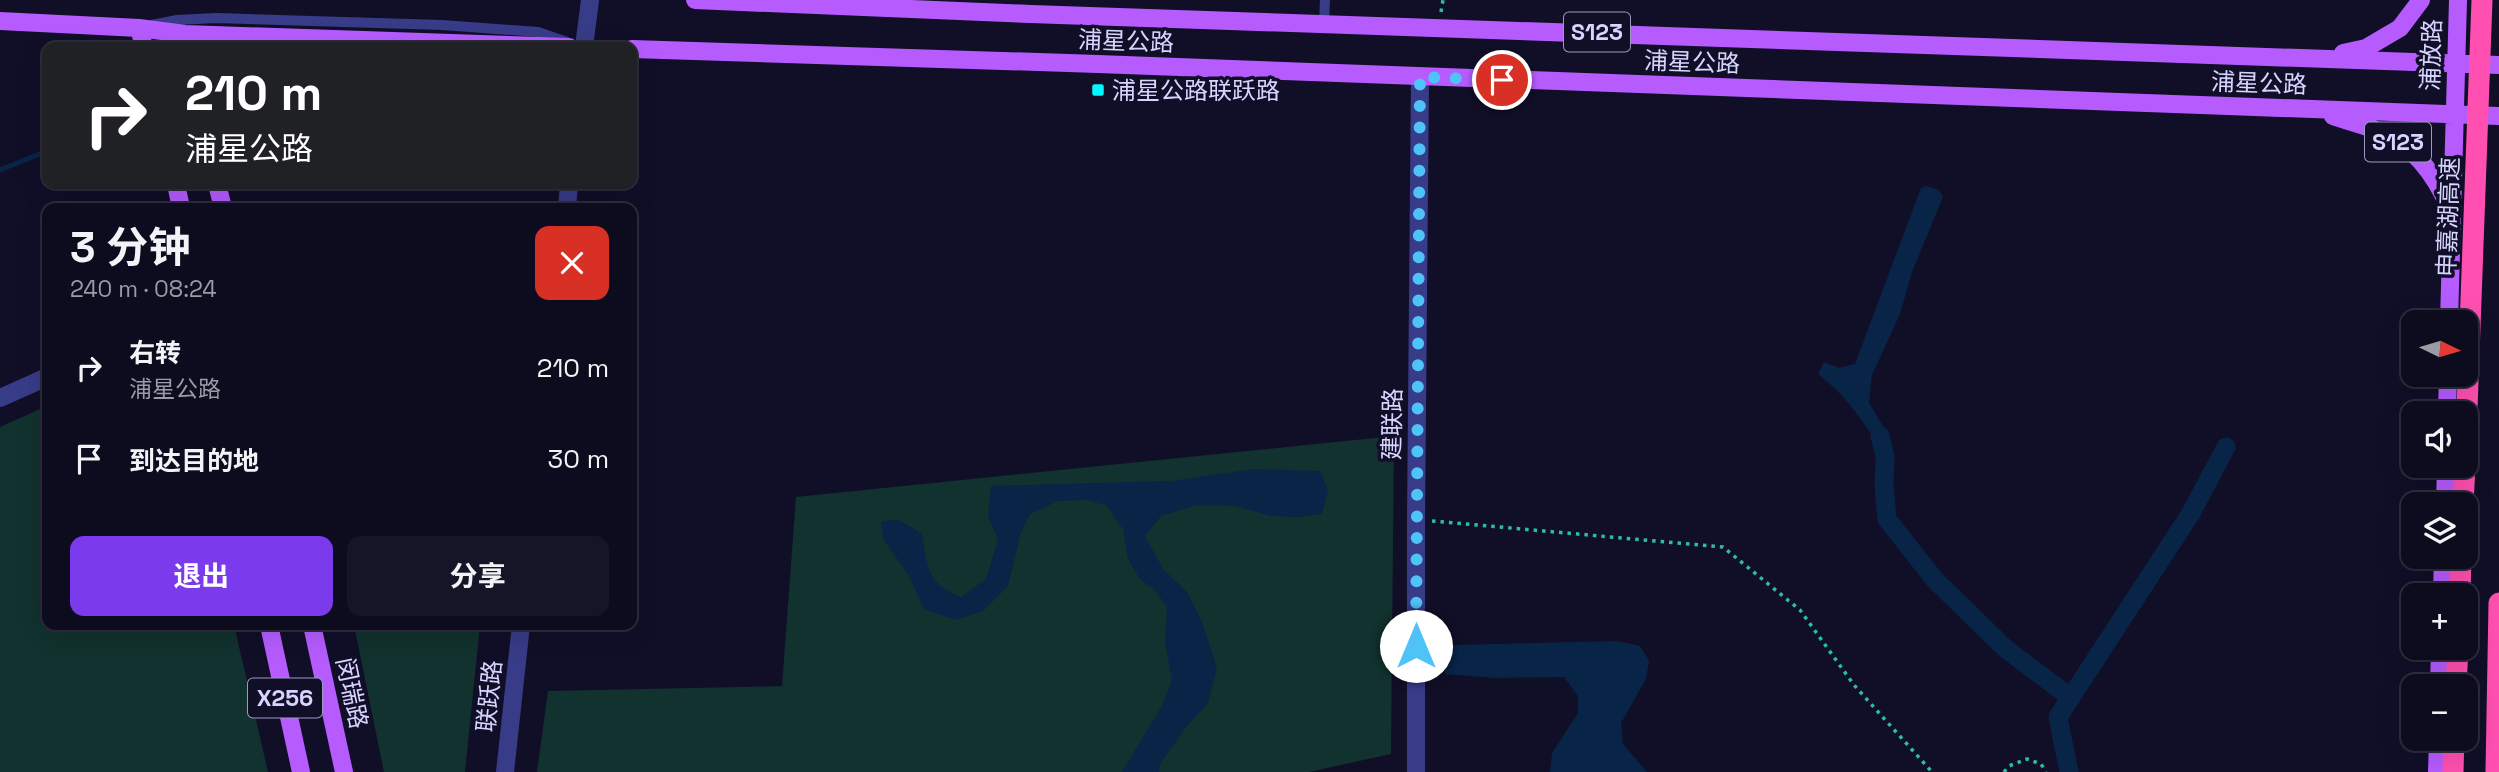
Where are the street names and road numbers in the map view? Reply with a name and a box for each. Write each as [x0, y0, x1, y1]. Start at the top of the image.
road number: S123 [1564, 12, 1630, 52]
street label: 浦放路 [2414, 18, 2448, 92]
street label: 浦星公路 [1077, 24, 1175, 58]
street label: 浦星公路 [1643, 45, 1741, 79]
street label: 浦星公路 [2210, 66, 2308, 100]
road number: S123 [2365, 122, 2431, 162]
street label: 申嘉湖高速 [2430, 156, 2466, 278]
street label: 建联路 [1376, 388, 1408, 460]
street label: 闵瑞路 [329, 655, 375, 731]
street label: 联跃路 [470, 659, 508, 733]
road number: X256 [248, 678, 322, 718]

